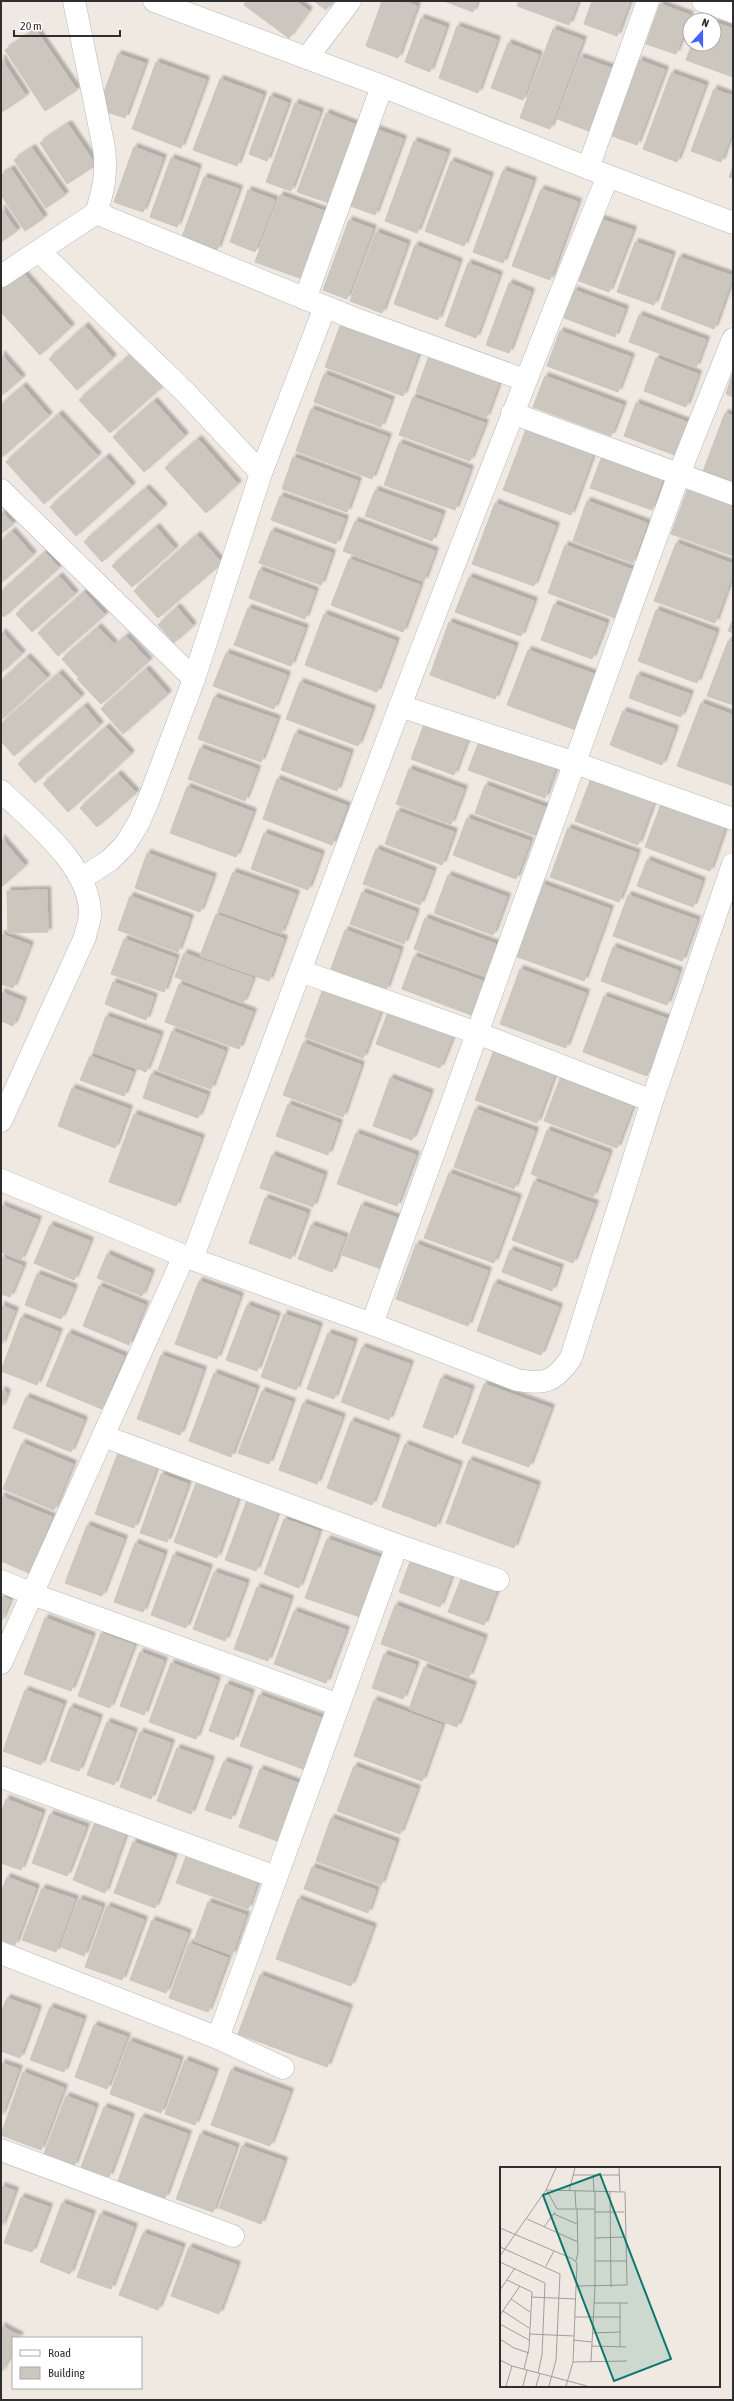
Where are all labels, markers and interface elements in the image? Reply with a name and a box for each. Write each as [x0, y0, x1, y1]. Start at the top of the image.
scale bar [14, 12, 120, 38]
north arrow [682, 12, 722, 52]
text: N [700, 16, 711, 29]
text: 20 m [20, 19, 42, 33]
inset map [500, 2167, 720, 2387]
legend [12, 2337, 142, 2389]
text: Road [48, 2346, 71, 2360]
text: Building [48, 2366, 86, 2380]

